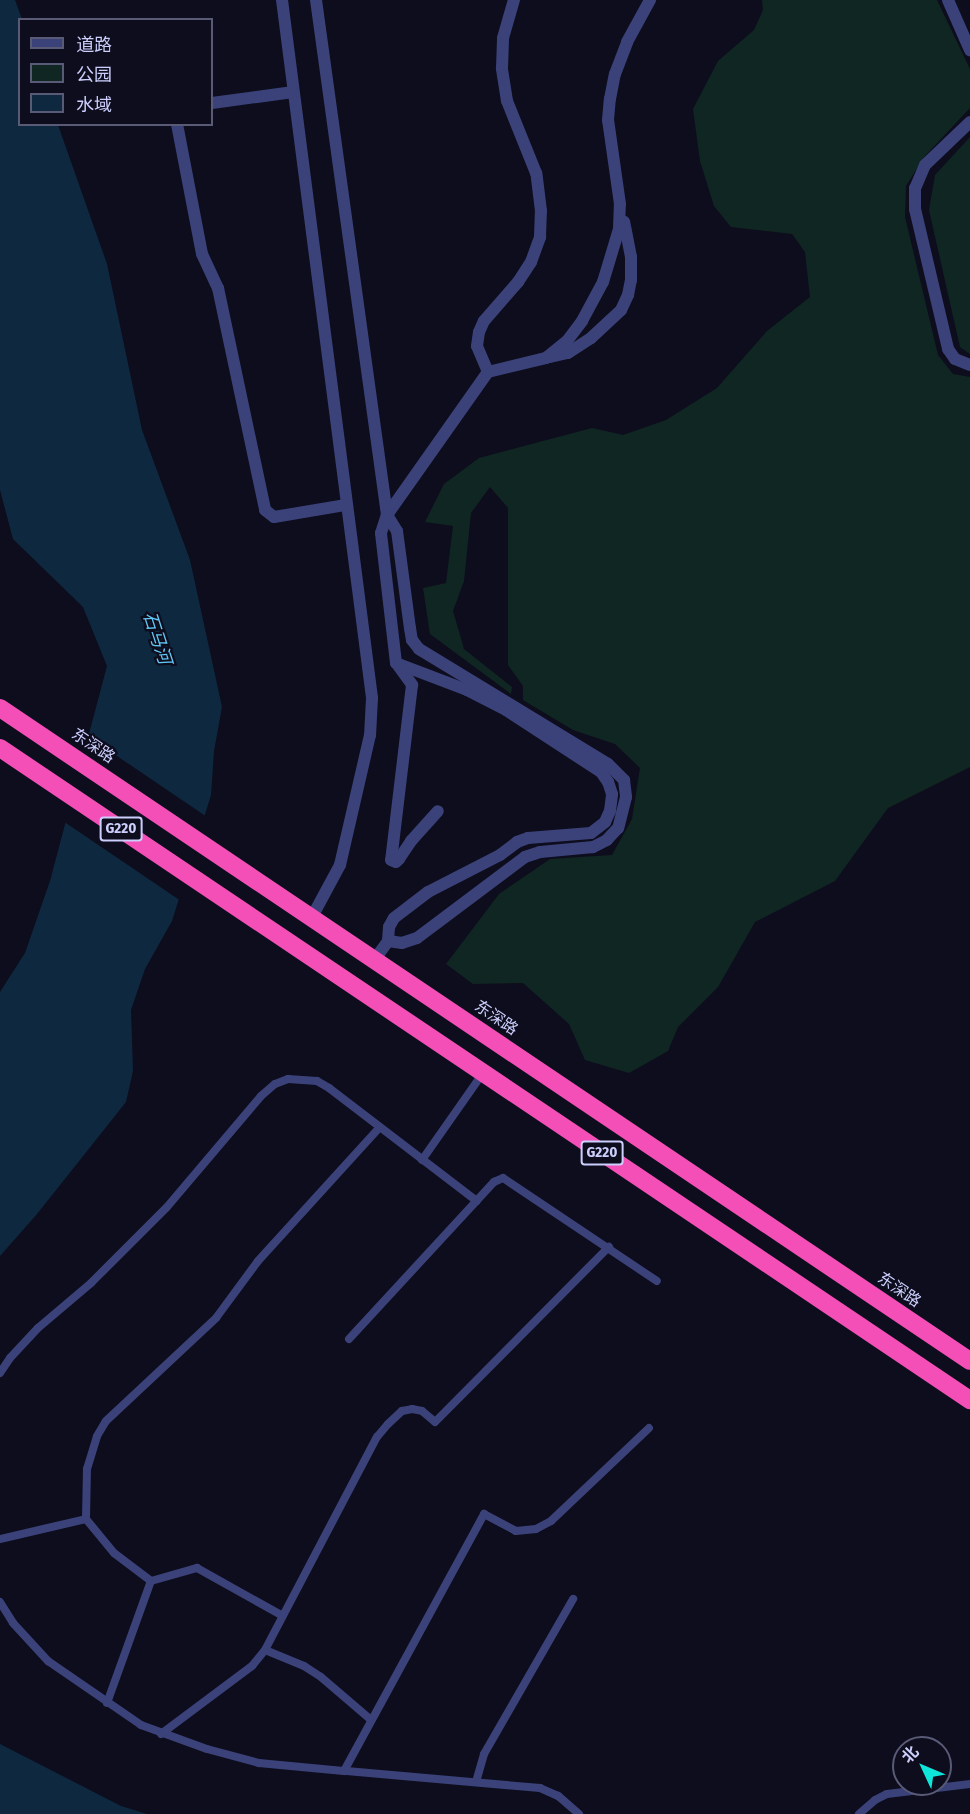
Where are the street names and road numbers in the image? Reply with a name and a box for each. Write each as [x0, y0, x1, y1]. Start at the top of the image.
street label: 东深路 [68, 725, 118, 767]
road number: G220 [98, 817, 144, 841]
street label: 东深路 [471, 997, 521, 1039]
road number: G220 [580, 1141, 624, 1165]
street label: 东深路 [874, 1269, 924, 1311]

